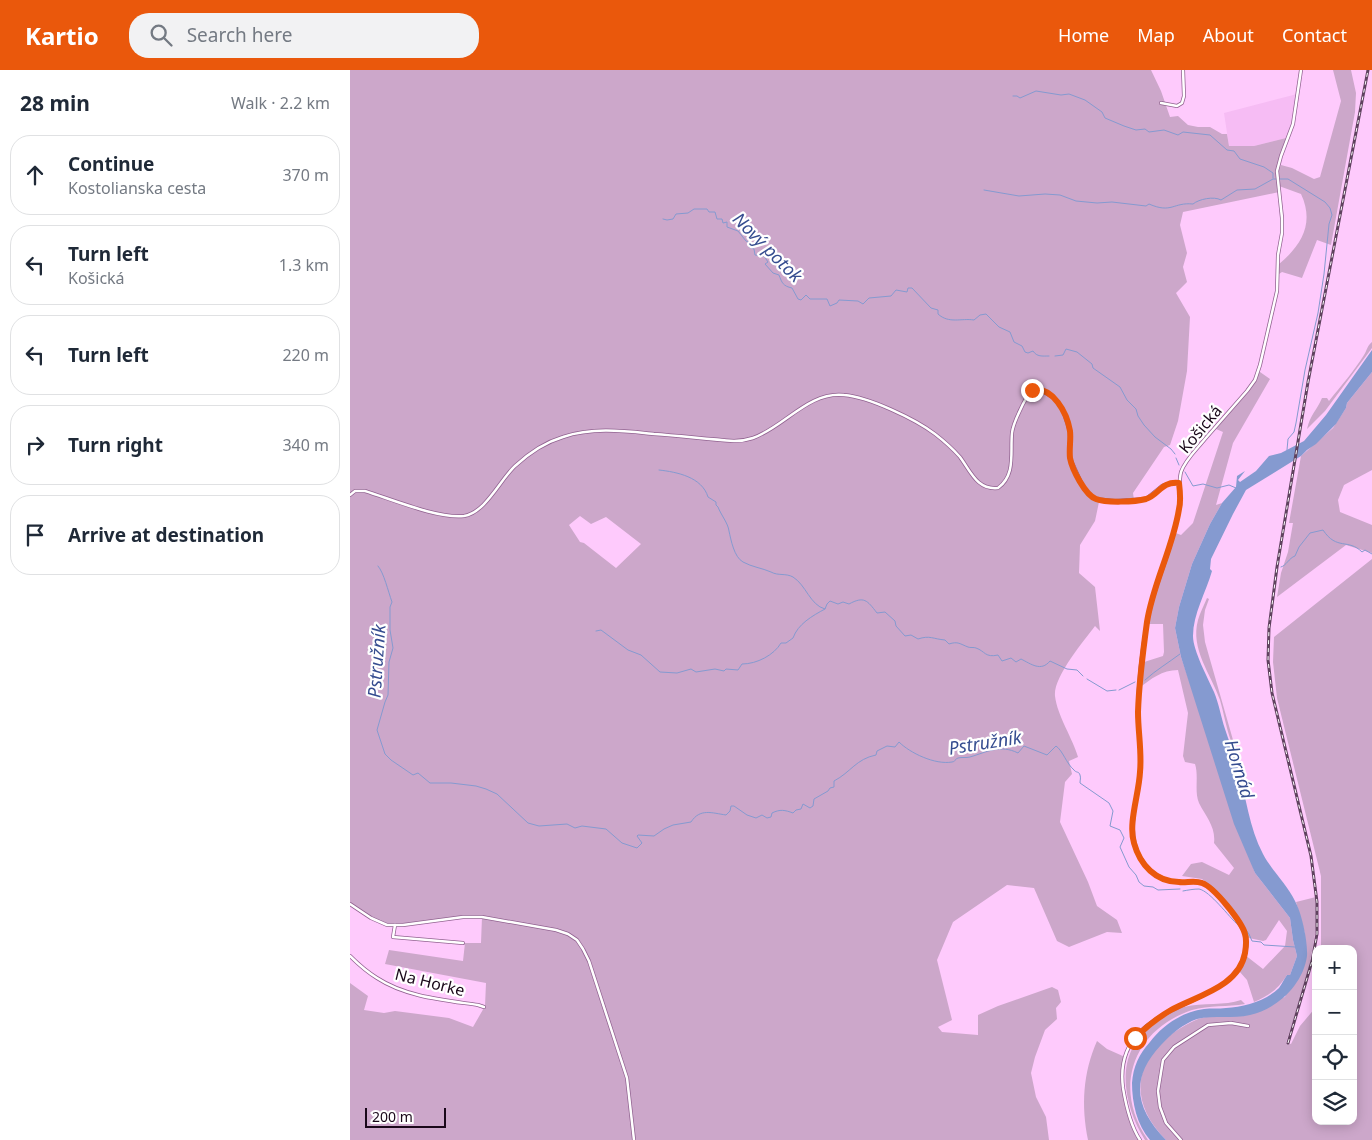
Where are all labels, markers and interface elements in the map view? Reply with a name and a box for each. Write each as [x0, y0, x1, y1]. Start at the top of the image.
search box [129, 13, 479, 58]
text: Kartio [25, 19, 99, 52]
icon: search [147, 21, 175, 49]
text: Search here [187, 22, 292, 48]
text: Home [1058, 23, 1109, 47]
text: Map [1137, 23, 1175, 47]
text: About [1203, 23, 1254, 47]
text: Contact [1282, 23, 1347, 47]
text: 28 min [20, 89, 90, 117]
text: Walk · 2.2 km [231, 92, 330, 114]
text: Continue [68, 151, 154, 177]
icon: ahead [21, 161, 49, 189]
text: 370 m [282, 164, 329, 186]
text: Kostolianska cesta [68, 177, 206, 199]
water label: Nový potok [728, 207, 809, 288]
text: Turn left [68, 241, 149, 267]
icon: left [21, 251, 49, 279]
text: 1.3 km [279, 254, 329, 276]
text: Košická [68, 267, 125, 289]
icon: left [21, 341, 49, 369]
text: Turn left [68, 342, 149, 368]
text: 220 m [282, 344, 329, 366]
route end [1021, 379, 1044, 402]
street label: Košická [1173, 400, 1227, 458]
icon: right [21, 431, 49, 459]
text: Turn right [68, 432, 163, 458]
text: 340 m [282, 434, 329, 456]
icon: arrive [21, 521, 49, 549]
text: Arrive at destination [68, 522, 264, 548]
water label: Pstružník [361, 622, 391, 699]
water label: Pstružník [947, 724, 1024, 760]
water label: Hornád [1220, 737, 1261, 802]
map controls [1312, 945, 1357, 1125]
button: + [1312, 945, 1357, 990]
street label: Na Horke [393, 963, 467, 1001]
button: − [1312, 990, 1357, 1035]
route start [1124, 1027, 1147, 1050]
button: locate [1312, 1035, 1357, 1080]
button: layers [1312, 1080, 1357, 1125]
scale bar [365, 1105, 446, 1128]
text: 200 m [372, 1107, 413, 1126]

